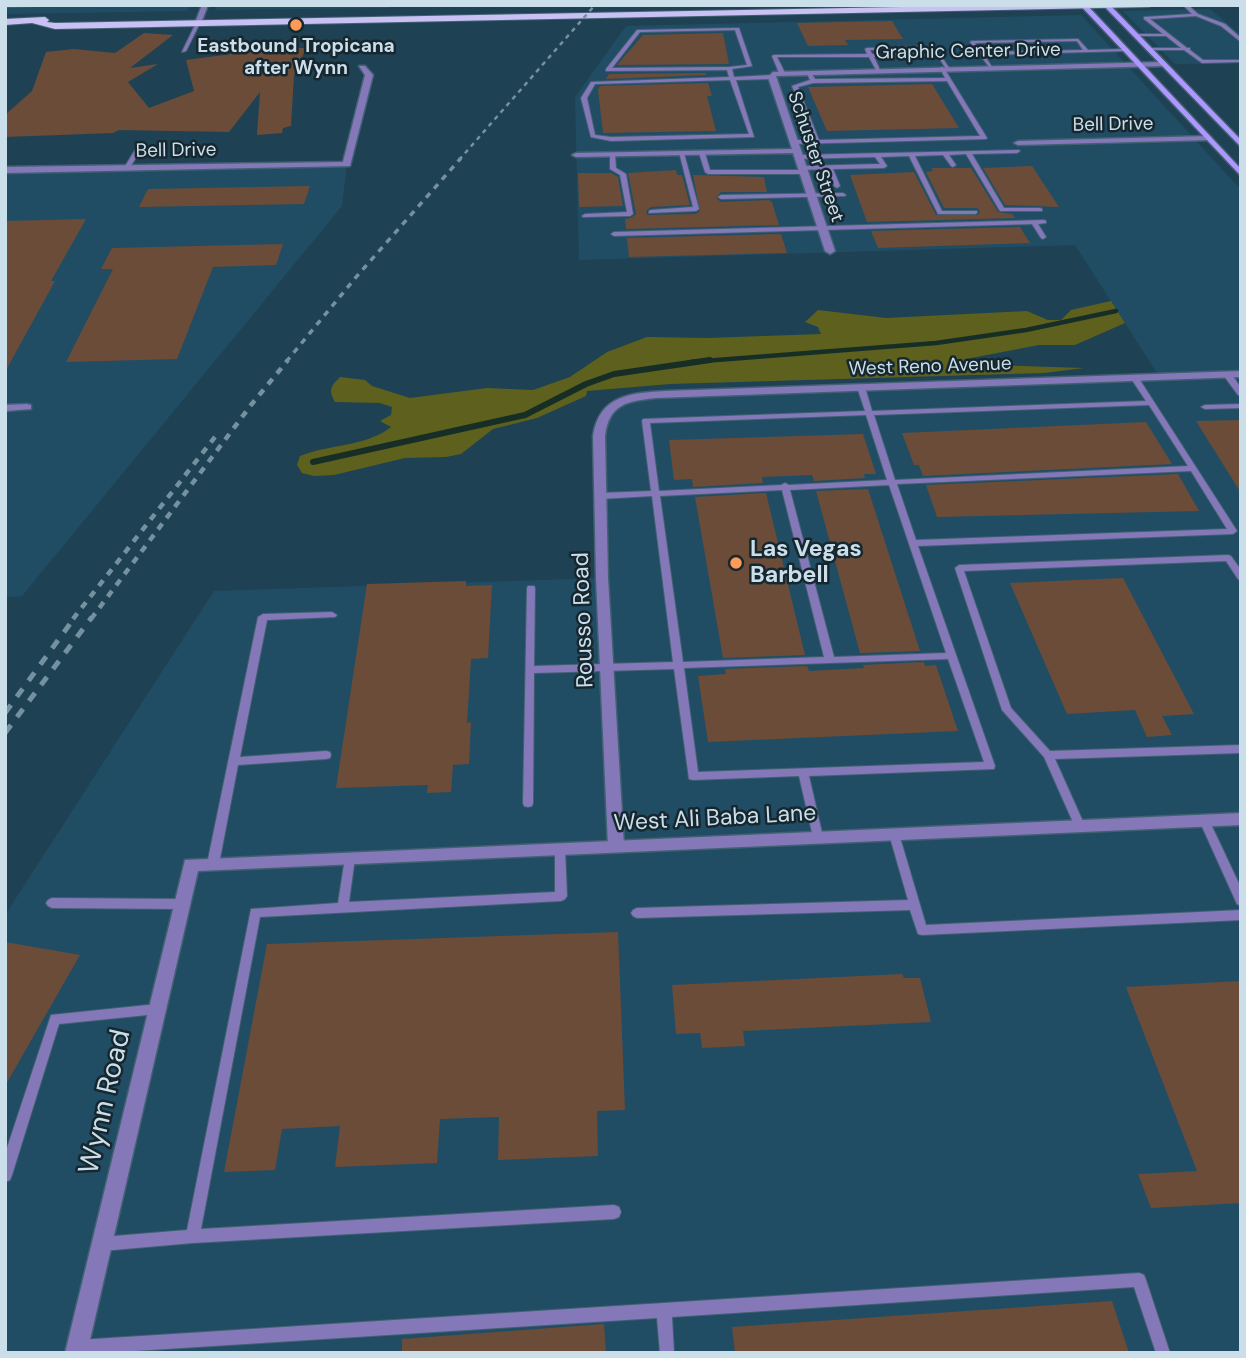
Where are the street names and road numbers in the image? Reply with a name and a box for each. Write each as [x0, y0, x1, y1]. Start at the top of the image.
street label: Graphic Center Drive [875, 39, 1061, 65]
street label: Schuster Street [782, 89, 848, 225]
street label: Bell Drive [1072, 113, 1154, 137]
street label: Bell Drive [135, 139, 217, 163]
street label: West Reno Avenue [848, 353, 1012, 381]
street label: Rousso Road [568, 551, 600, 689]
street label: West Ali Baba Lane [613, 800, 817, 838]
street label: Wynn Road [73, 1026, 139, 1178]

